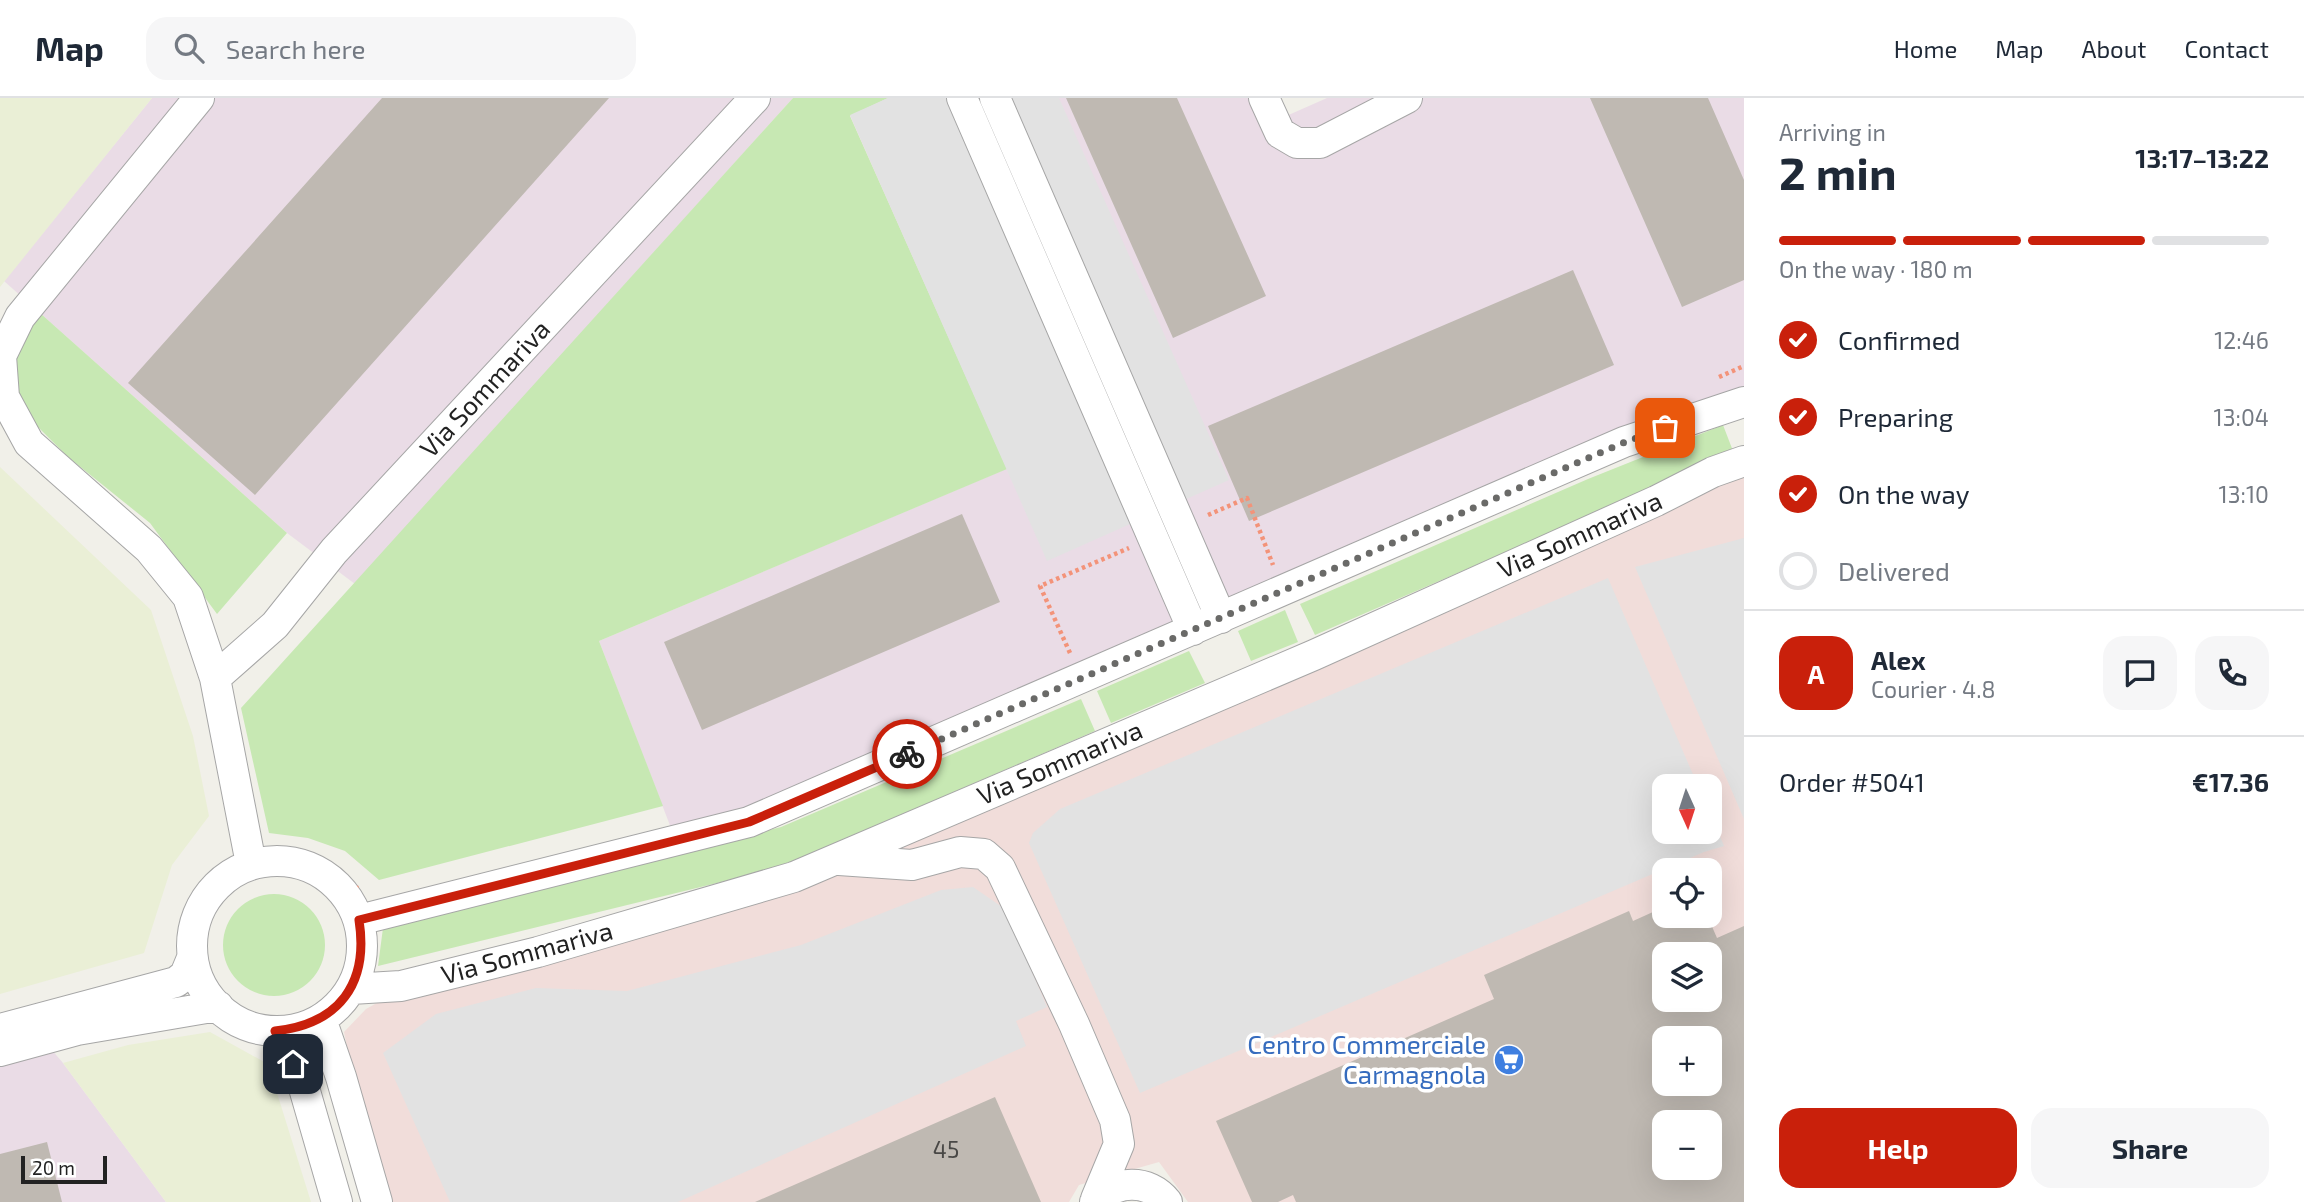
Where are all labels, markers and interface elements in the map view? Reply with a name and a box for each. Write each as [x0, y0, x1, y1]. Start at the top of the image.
search box [146, 17, 636, 80]
text: Map [35, 28, 104, 68]
icon: search [170, 29, 208, 67]
text: Search here [226, 33, 365, 64]
text: Home [1894, 34, 1957, 63]
text: Map [1995, 34, 2043, 63]
text: About [2081, 34, 2147, 63]
text: Contact [2185, 34, 2269, 63]
text: Arriving in [1779, 118, 1886, 146]
text: 13:17–13:22 [2135, 142, 2269, 173]
text: 2 min [1779, 144, 1897, 199]
text: On the way · 180 m [1779, 255, 1973, 283]
street label: Via Sommariva [412, 313, 555, 463]
icon: check [1779, 321, 1817, 359]
text: Confirmed [1838, 324, 1961, 355]
text: 12:46 [2214, 326, 2269, 354]
pin [1635, 398, 1695, 458]
icon: check [1779, 398, 1817, 436]
text: Preparing [1838, 401, 1953, 432]
text: 13:04 [2214, 403, 2269, 431]
icon: bag [1646, 409, 1684, 447]
icon: check [1779, 475, 1817, 513]
text: On the way [1838, 478, 1969, 509]
text: 13:10 [2219, 480, 2269, 508]
street label: Via Sommariva [1493, 484, 1666, 584]
text: Delivered [1838, 555, 1950, 586]
button: chat [2103, 636, 2177, 710]
button: phone [2195, 636, 2269, 710]
text: Alex [1871, 644, 1926, 675]
text: A [1808, 658, 1824, 689]
text: Courier · 4.8 [1871, 675, 1995, 703]
street label: Via Sommariva [972, 713, 1147, 810]
courier [872, 719, 942, 789]
icon: bike [888, 735, 926, 773]
text: Order #5041 [1779, 766, 1925, 797]
text: €17.36 [2192, 766, 2269, 797]
north arrow [1652, 774, 1722, 844]
map controls [1652, 774, 1722, 1180]
button: locate [1652, 858, 1722, 928]
street label: Via Sommariva [437, 914, 616, 989]
button: layers [1652, 942, 1722, 1012]
button: + [1652, 1026, 1722, 1096]
place label: Centro Commerciale Carmagnola [1247, 1028, 1486, 1089]
pin [263, 1034, 323, 1094]
supermarket icon: Centro Commerciale Carmagnola [1492, 1043, 1526, 1077]
icon: home [274, 1045, 312, 1083]
button: Help [1779, 1108, 2017, 1188]
button: Share [2031, 1108, 2269, 1188]
button: − [1652, 1110, 1722, 1180]
house number: 45 [933, 1135, 959, 1163]
scale bar [21, 1153, 107, 1185]
text: 20 m [32, 1156, 75, 1179]

